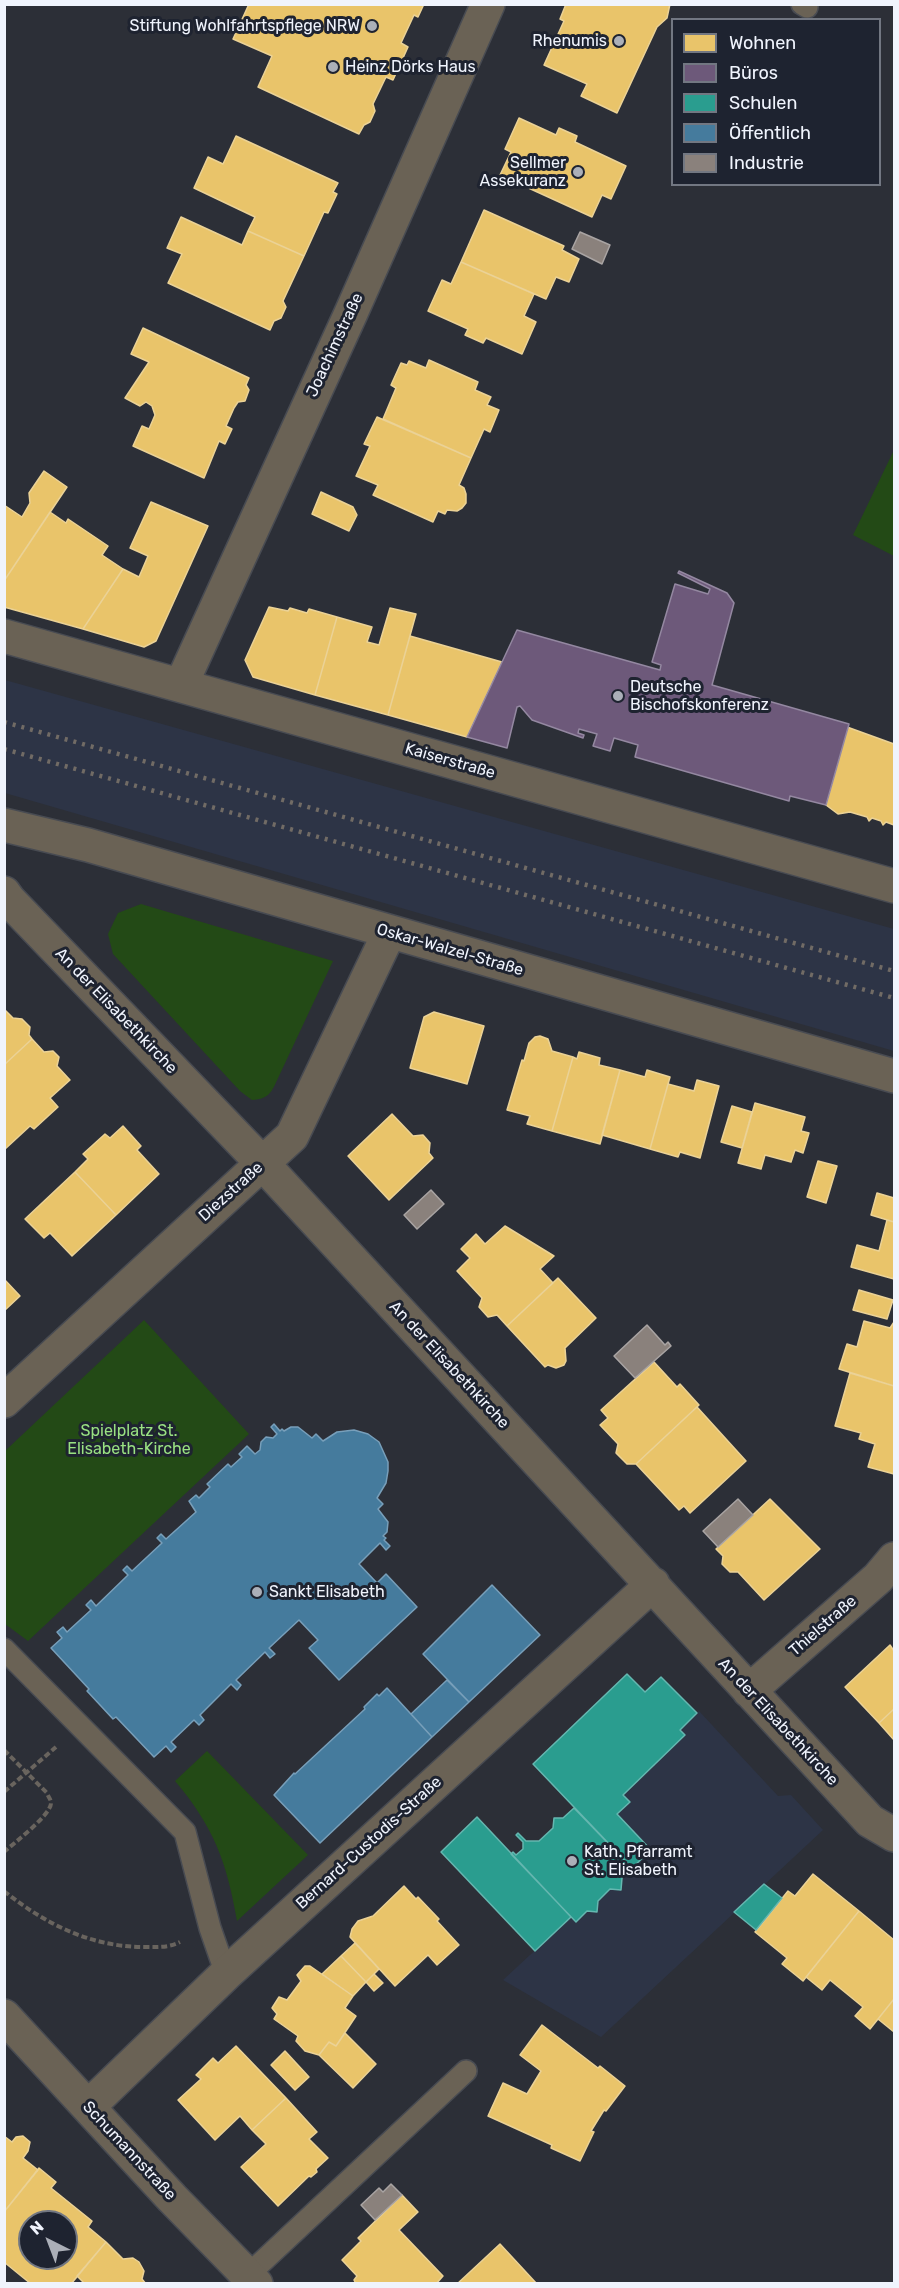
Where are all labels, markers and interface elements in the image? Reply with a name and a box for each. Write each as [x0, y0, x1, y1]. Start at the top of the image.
place label: Stiftung Wohlfahrtspflege NRW [130, 16, 360, 36]
legend [671, 18, 881, 186]
marker: Stiftung Wohlfahrtspflege NRW [365, 19, 379, 33]
place label: Rhenumis [532, 31, 607, 51]
text: Wohnen [729, 32, 796, 54]
marker: Rhenumis [612, 34, 626, 48]
place label: Heinz Dörks Haus [345, 57, 476, 77]
marker: Heinz Dörks Haus [326, 60, 340, 74]
text: Büros [729, 62, 778, 84]
text: Schulen [729, 92, 797, 114]
text: Öffentlich [729, 122, 811, 144]
text: Industrie [729, 152, 804, 174]
place label: Sellmer Assekuranz [480, 153, 566, 191]
marker: Sellmer Assekuranz [571, 165, 585, 179]
street label: Joachimstraße [303, 290, 367, 400]
place label: Deutsche Bischofskonferenz [630, 677, 769, 715]
marker: Deutsche Bischofskonferenz [611, 689, 625, 703]
street label: Kaiserstraße [403, 739, 497, 783]
street label: Oskar-Walzel-Straße [374, 920, 526, 980]
street label: An der Elisabethkirche [51, 944, 181, 1078]
street label: Diezstraße [195, 1158, 267, 1226]
street label: An der Elisabethkirche [385, 1297, 513, 1433]
park label: Spielplatz St. Elisabeth-Kirche [67, 1421, 191, 1459]
place label: Sankt Elisabeth [269, 1582, 385, 1602]
marker: Sankt Elisabeth [250, 1585, 264, 1599]
street label: Thielstraße [785, 1592, 861, 1660]
street label: An der Elisabethkirche [714, 1654, 842, 1790]
street label: Bernard-Custodis-Straße [292, 1772, 446, 1914]
place label: Kath. Pfarramt St. Elisabeth [584, 1842, 693, 1880]
marker: Kath. Pfarramt St. Elisabeth [565, 1854, 579, 1868]
street label: Schumannstraße [78, 2098, 180, 2204]
north arrow [18, 2210, 78, 2270]
text: N [26, 2217, 48, 2239]

